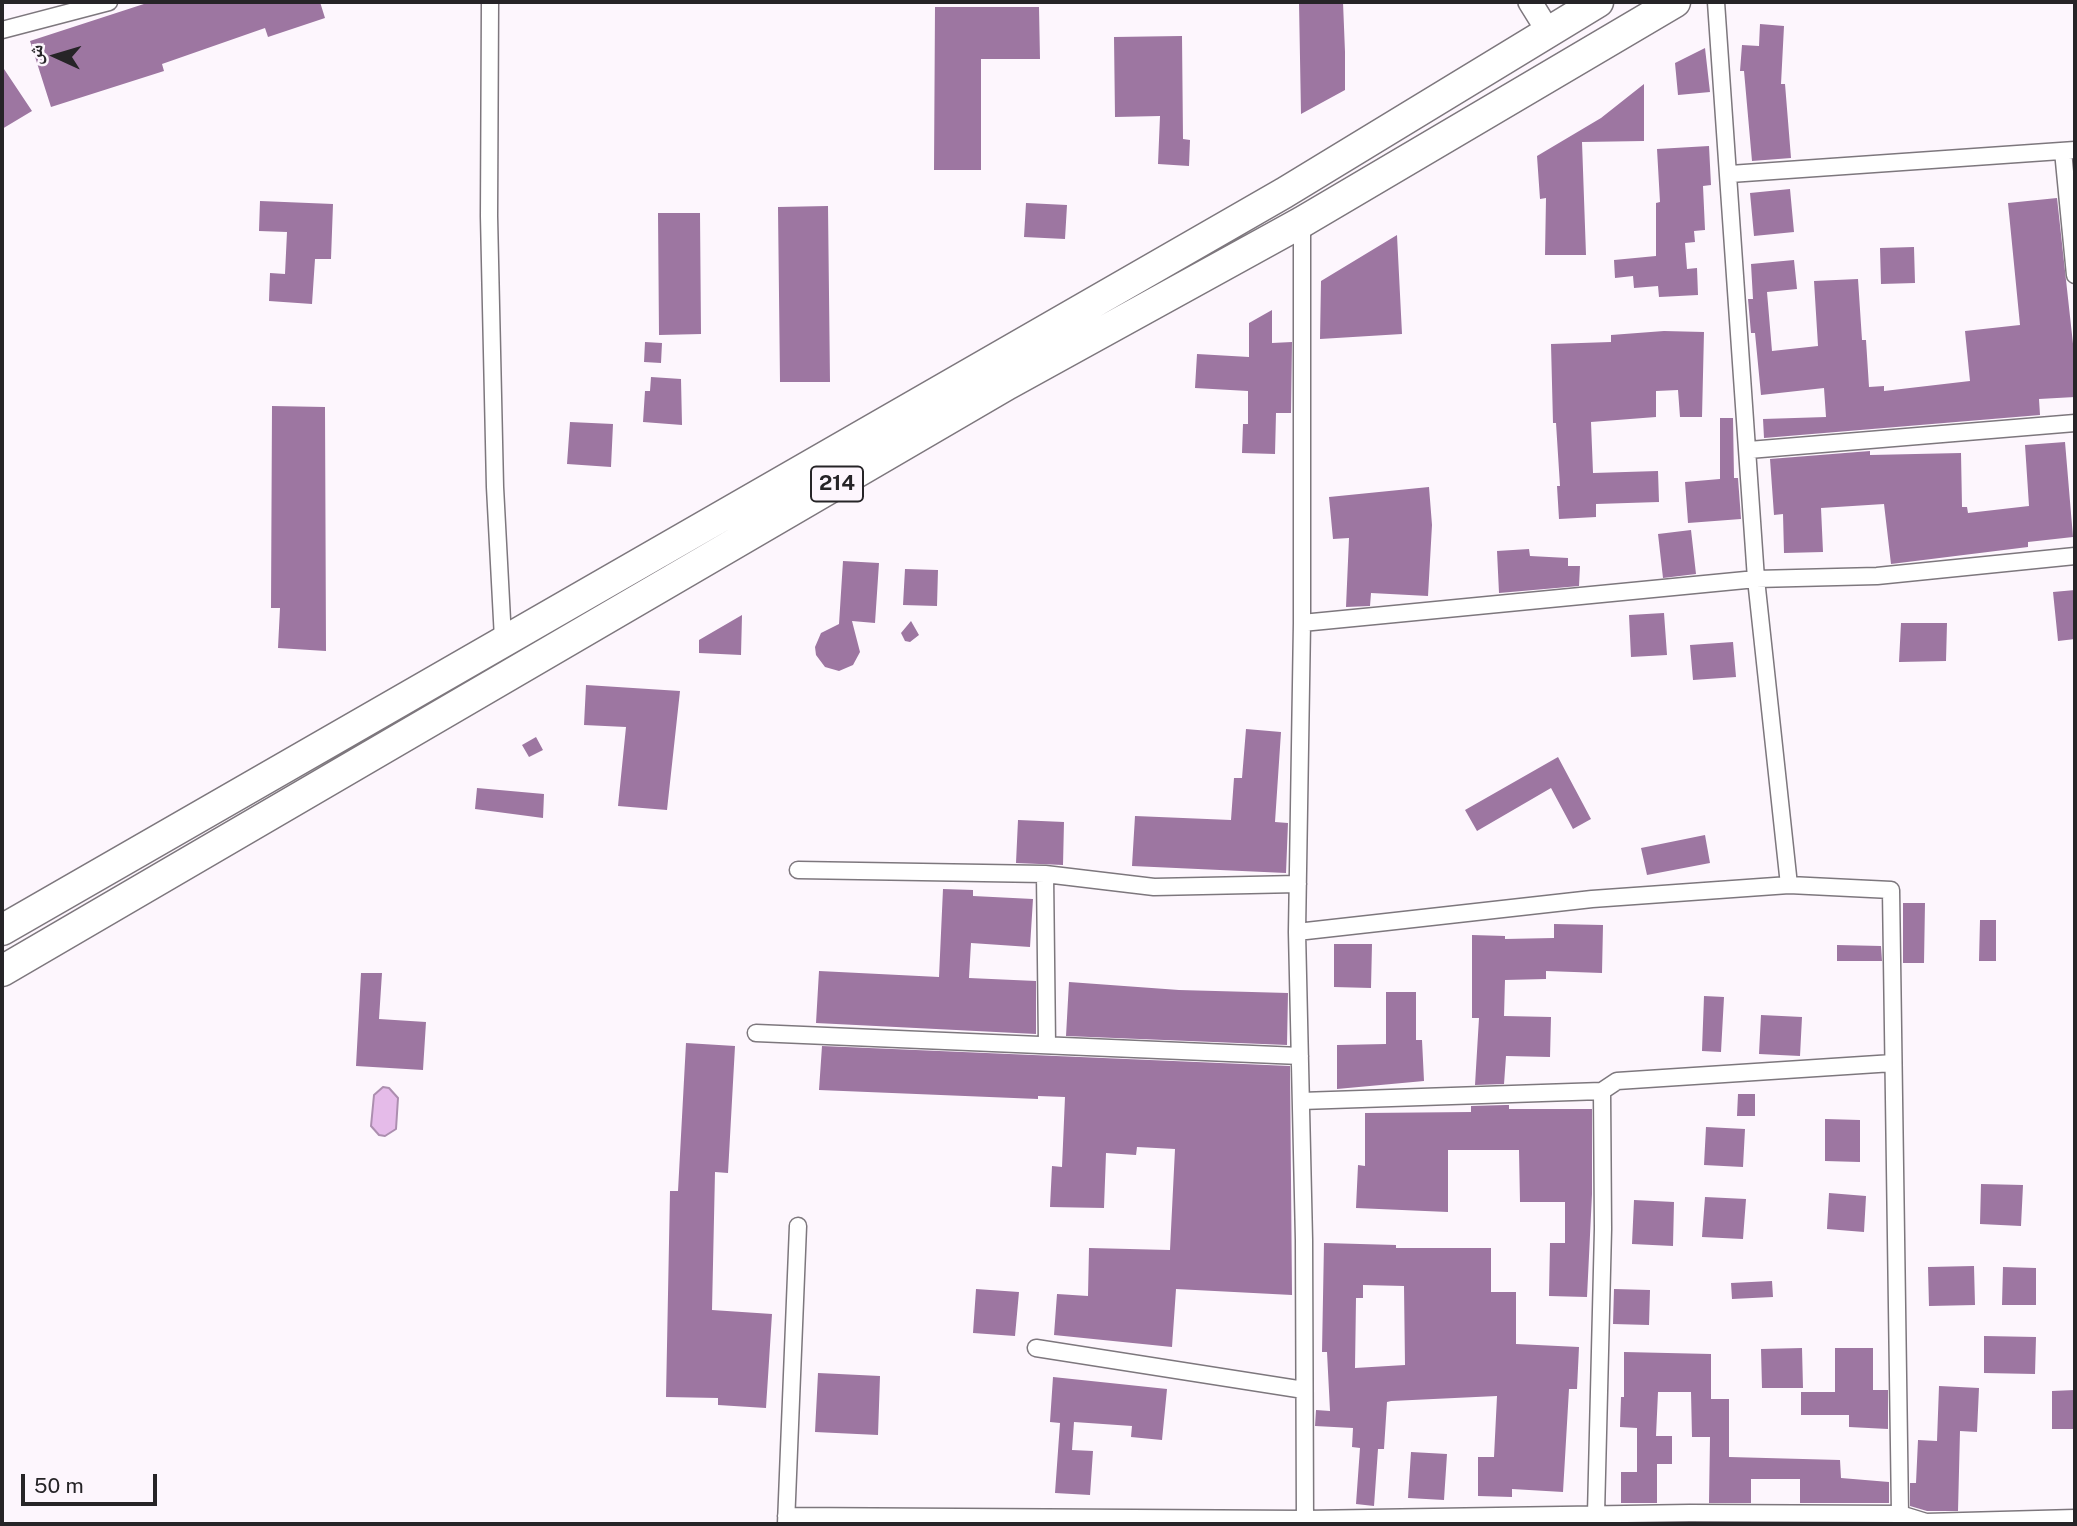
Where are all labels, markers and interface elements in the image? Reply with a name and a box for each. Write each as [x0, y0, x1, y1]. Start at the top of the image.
north arrow [21, 21, 91, 91]
text: ش [23, 44, 47, 65]
road number: 214 [811, 466, 863, 502]
scale bar [24, 1460, 161, 1504]
text: 50 m [34, 1473, 84, 1498]

